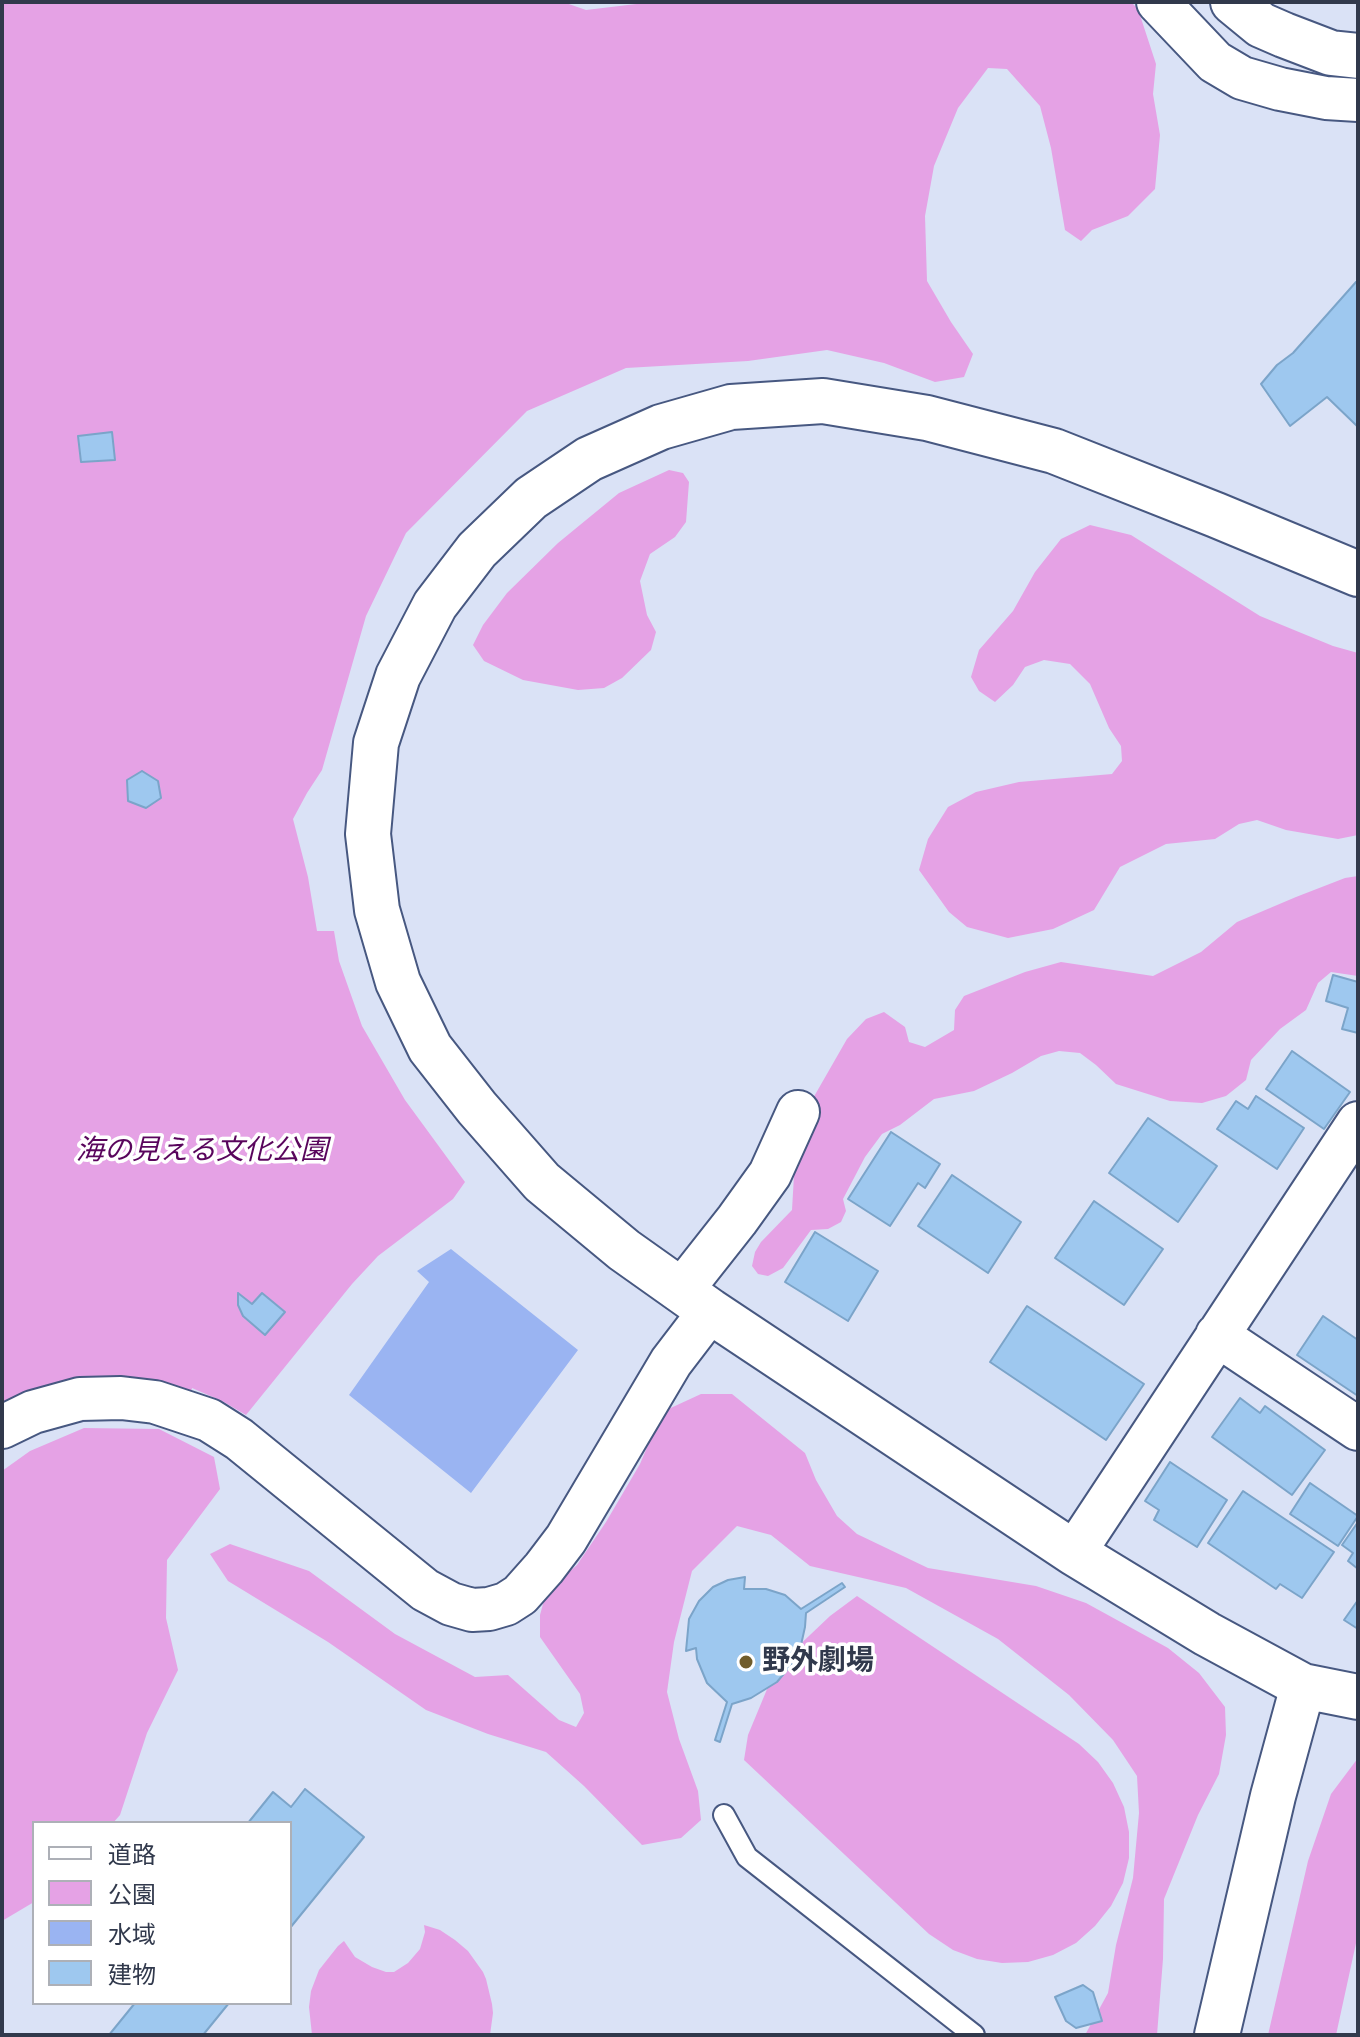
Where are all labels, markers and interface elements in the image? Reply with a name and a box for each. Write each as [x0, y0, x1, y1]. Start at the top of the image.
park label: 海の見える文化公園 [76, 1135, 328, 1169]
place label: 野外劇場 [762, 1645, 874, 1679]
marker: 野外劇場 [737, 1653, 755, 1671]
legend [32, 1821, 292, 2005]
text: 道路 [108, 1838, 156, 1871]
text: 公園 [108, 1878, 156, 1911]
text: 水域 [108, 1918, 156, 1951]
text: 建物 [108, 1958, 156, 1991]

